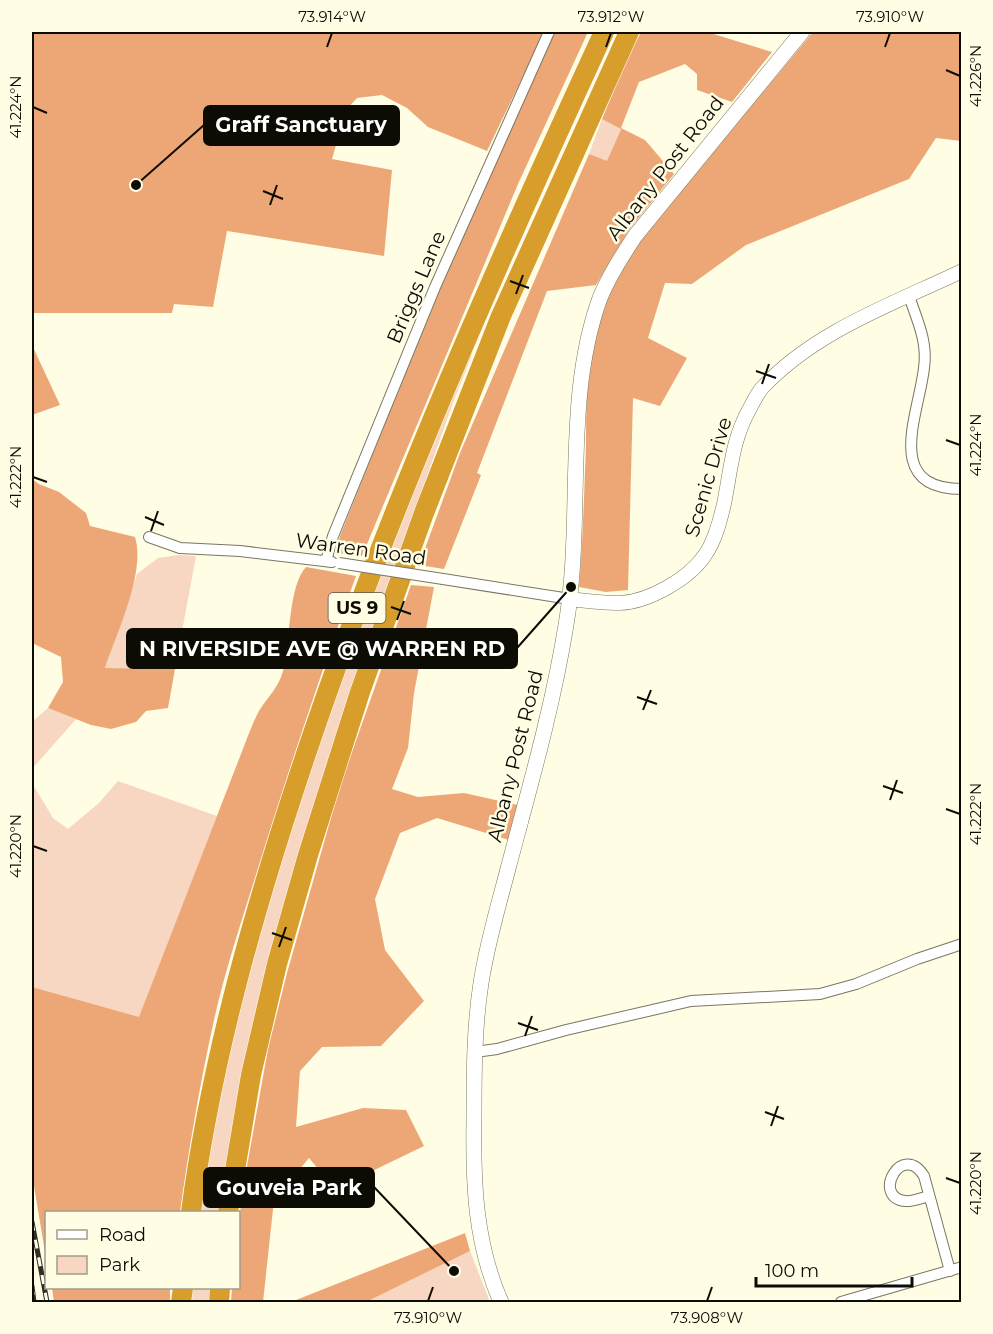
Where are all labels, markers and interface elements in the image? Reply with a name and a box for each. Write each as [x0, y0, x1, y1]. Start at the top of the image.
text: 73.914°W [298, 7, 366, 26]
text: 73.912°W [578, 7, 645, 26]
text: 73.910°W [856, 7, 924, 26]
text: 41.226°N [966, 45, 985, 107]
text: 41.224°N [6, 76, 25, 138]
street label: Albany Post Road [601, 91, 729, 245]
callout: Graff Sanctuary [204, 106, 399, 145]
text: Graff Sanctuary [215, 112, 387, 137]
street label: Briggs Lane [382, 227, 450, 347]
street label: Scenic Drive [679, 414, 737, 540]
text: 41.224°N [966, 414, 985, 476]
text: 41.222°N [6, 446, 25, 508]
street label: Warren Road [294, 528, 428, 570]
road number: US 9 [328, 593, 386, 623]
callout: N RIVERSIDE AVE @ WARREN RD [127, 629, 517, 668]
text: N RIVERSIDE AVE @ WARREN RD [139, 636, 505, 661]
street label: Albany Post Road [482, 668, 548, 844]
text: 41.222°N [966, 783, 985, 845]
text: 41.220°N [6, 814, 25, 878]
text: 41.220°N [966, 1151, 985, 1215]
callout: Gouveia Park [204, 1168, 374, 1207]
text: Gouveia Park [216, 1175, 362, 1200]
legend [45, 1211, 240, 1289]
text: Road [99, 1224, 146, 1246]
scale bar [756, 1250, 912, 1288]
text: Park [99, 1254, 140, 1276]
text: 100 m [765, 1260, 819, 1282]
text: 73.910°W [394, 1308, 462, 1327]
text: 73.908°W [671, 1308, 744, 1327]

